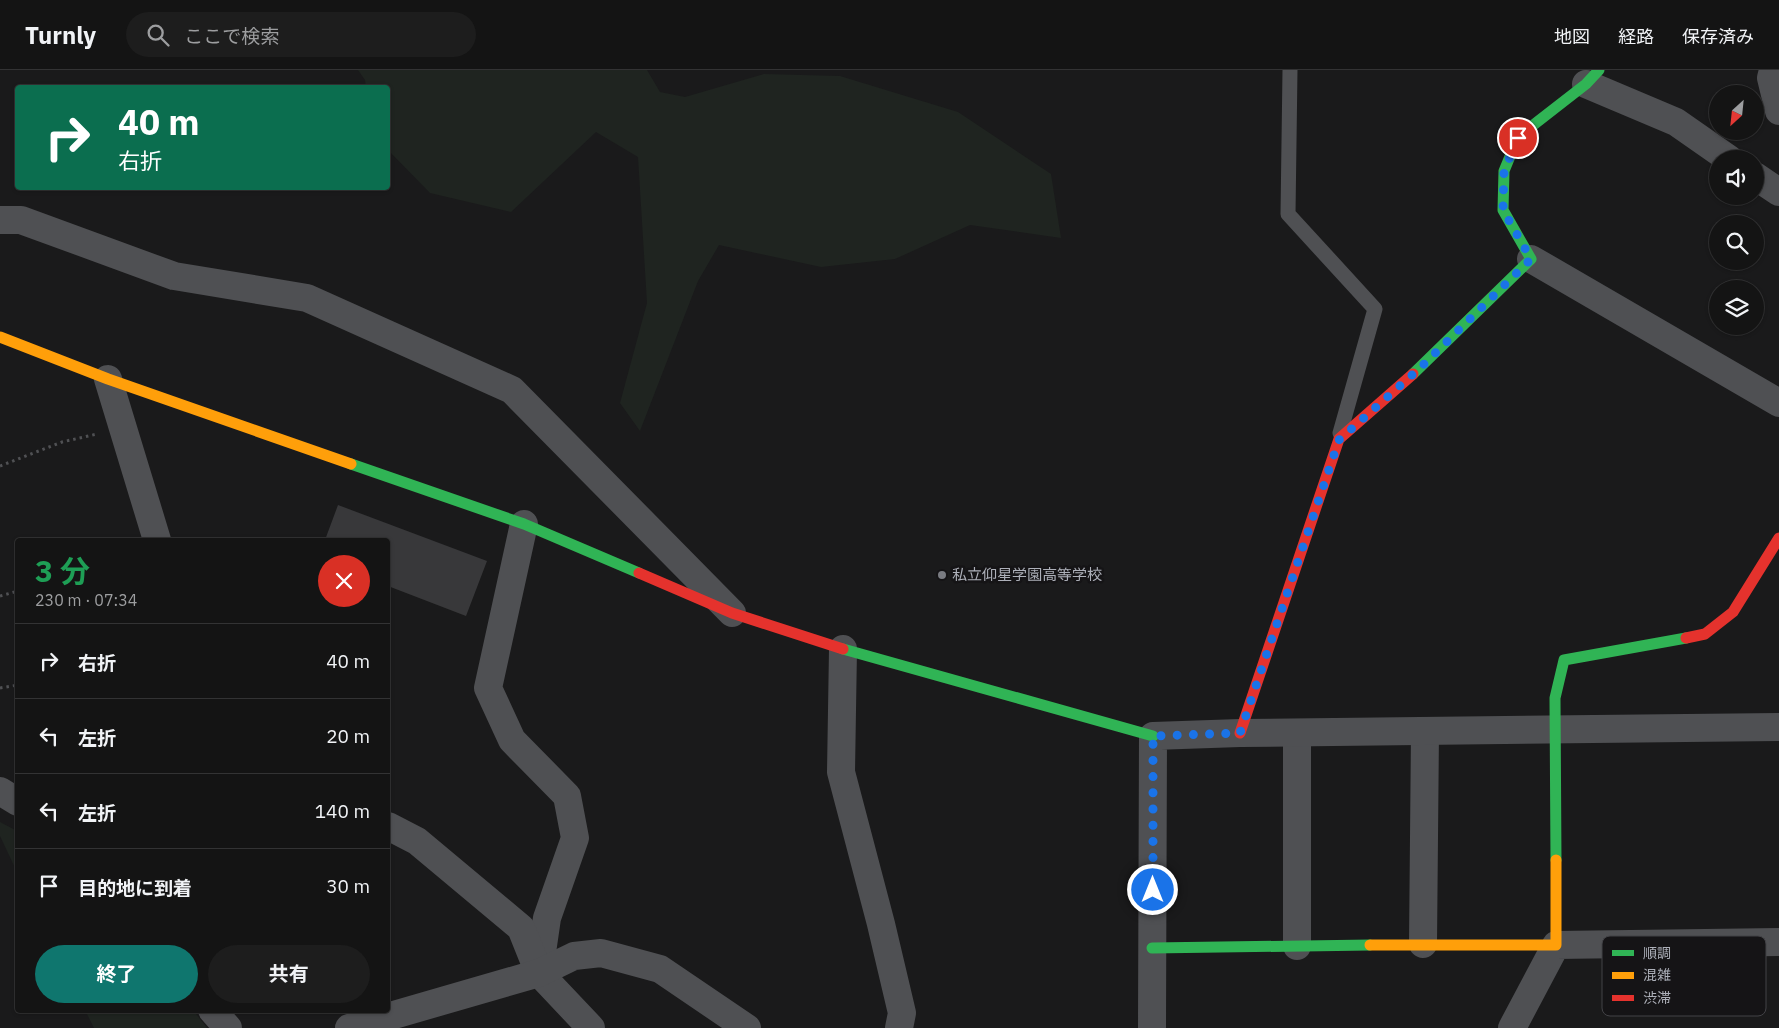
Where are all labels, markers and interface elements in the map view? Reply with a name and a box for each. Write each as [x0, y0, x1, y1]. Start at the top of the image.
search box [126, 12, 476, 57]
text: Turnly [25, 19, 96, 51]
icon: search [144, 21, 172, 49]
text: ここで検索 [184, 24, 279, 48]
text: 地図 [1554, 25, 1590, 48]
text: 経路 [1618, 25, 1654, 48]
text: 保存済み [1682, 25, 1754, 48]
north arrow [1709, 85, 1764, 140]
map controls [1709, 85, 1764, 335]
text: 40 m [118, 99, 200, 145]
icon: right [35, 105, 100, 170]
pin [1497, 117, 1539, 159]
icon: arrive [1504, 124, 1532, 152]
text: 右折 [118, 146, 162, 175]
button: sound [1709, 150, 1764, 205]
button: search [1709, 215, 1764, 270]
button: layers [1709, 280, 1764, 335]
text: 3 分 [35, 551, 90, 590]
button: close [318, 555, 370, 607]
place label: 私立仰星学園高等学校 [952, 565, 1102, 584]
marker: 私立仰星学園高等学校 [936, 569, 948, 581]
text: 230 m · 07:34 [35, 590, 137, 610]
icon: right [35, 647, 63, 675]
text: 40 m [326, 649, 370, 673]
text: 右折 [78, 651, 116, 675]
icon: left [35, 722, 63, 750]
text: 20 m [326, 724, 370, 748]
text: 左折 [78, 726, 116, 750]
icon: left [35, 797, 63, 825]
text: 140 m [315, 799, 370, 823]
text: 左折 [78, 801, 116, 825]
position arrow [1126, 863, 1178, 915]
icon: arrive [35, 872, 63, 900]
text: 30 m [326, 874, 370, 898]
text: 目的地に到着 [78, 876, 192, 900]
legend [1602, 936, 1766, 1016]
text: 順調 [1643, 944, 1671, 962]
button: 終了 [35, 945, 198, 1003]
button: 共有 [208, 945, 370, 1003]
text: 混雑 [1643, 966, 1671, 984]
text: 渋滞 [1643, 989, 1671, 1007]

